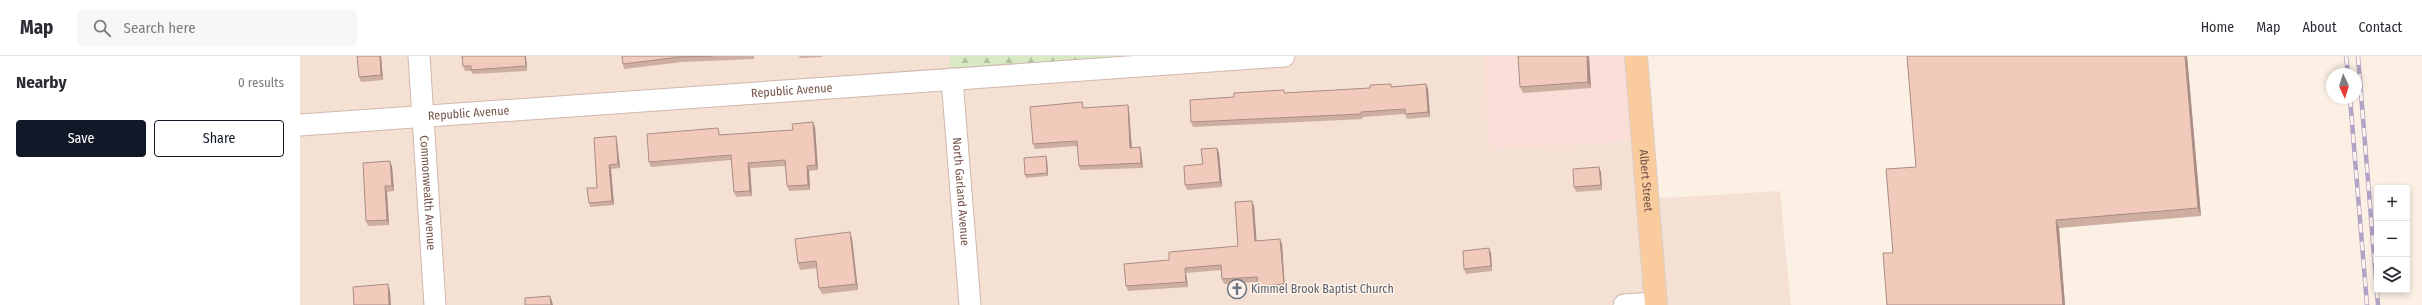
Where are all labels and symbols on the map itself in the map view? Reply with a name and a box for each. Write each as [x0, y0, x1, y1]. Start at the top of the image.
north arrow [2326, 68, 2362, 104]
street label: Republic Avenue [751, 81, 833, 100]
street label: Republic Avenue [427, 103, 510, 123]
street label: Commonwealth Avenue [417, 135, 438, 251]
street label: North Garland Avenue [950, 137, 972, 246]
street label: Albert Street [1637, 149, 1655, 212]
church icon: Kimmel Brook Baptist Church [1226, 278, 1248, 300]
place label: Kimmel Brook Baptist Church [1251, 282, 1394, 296]

